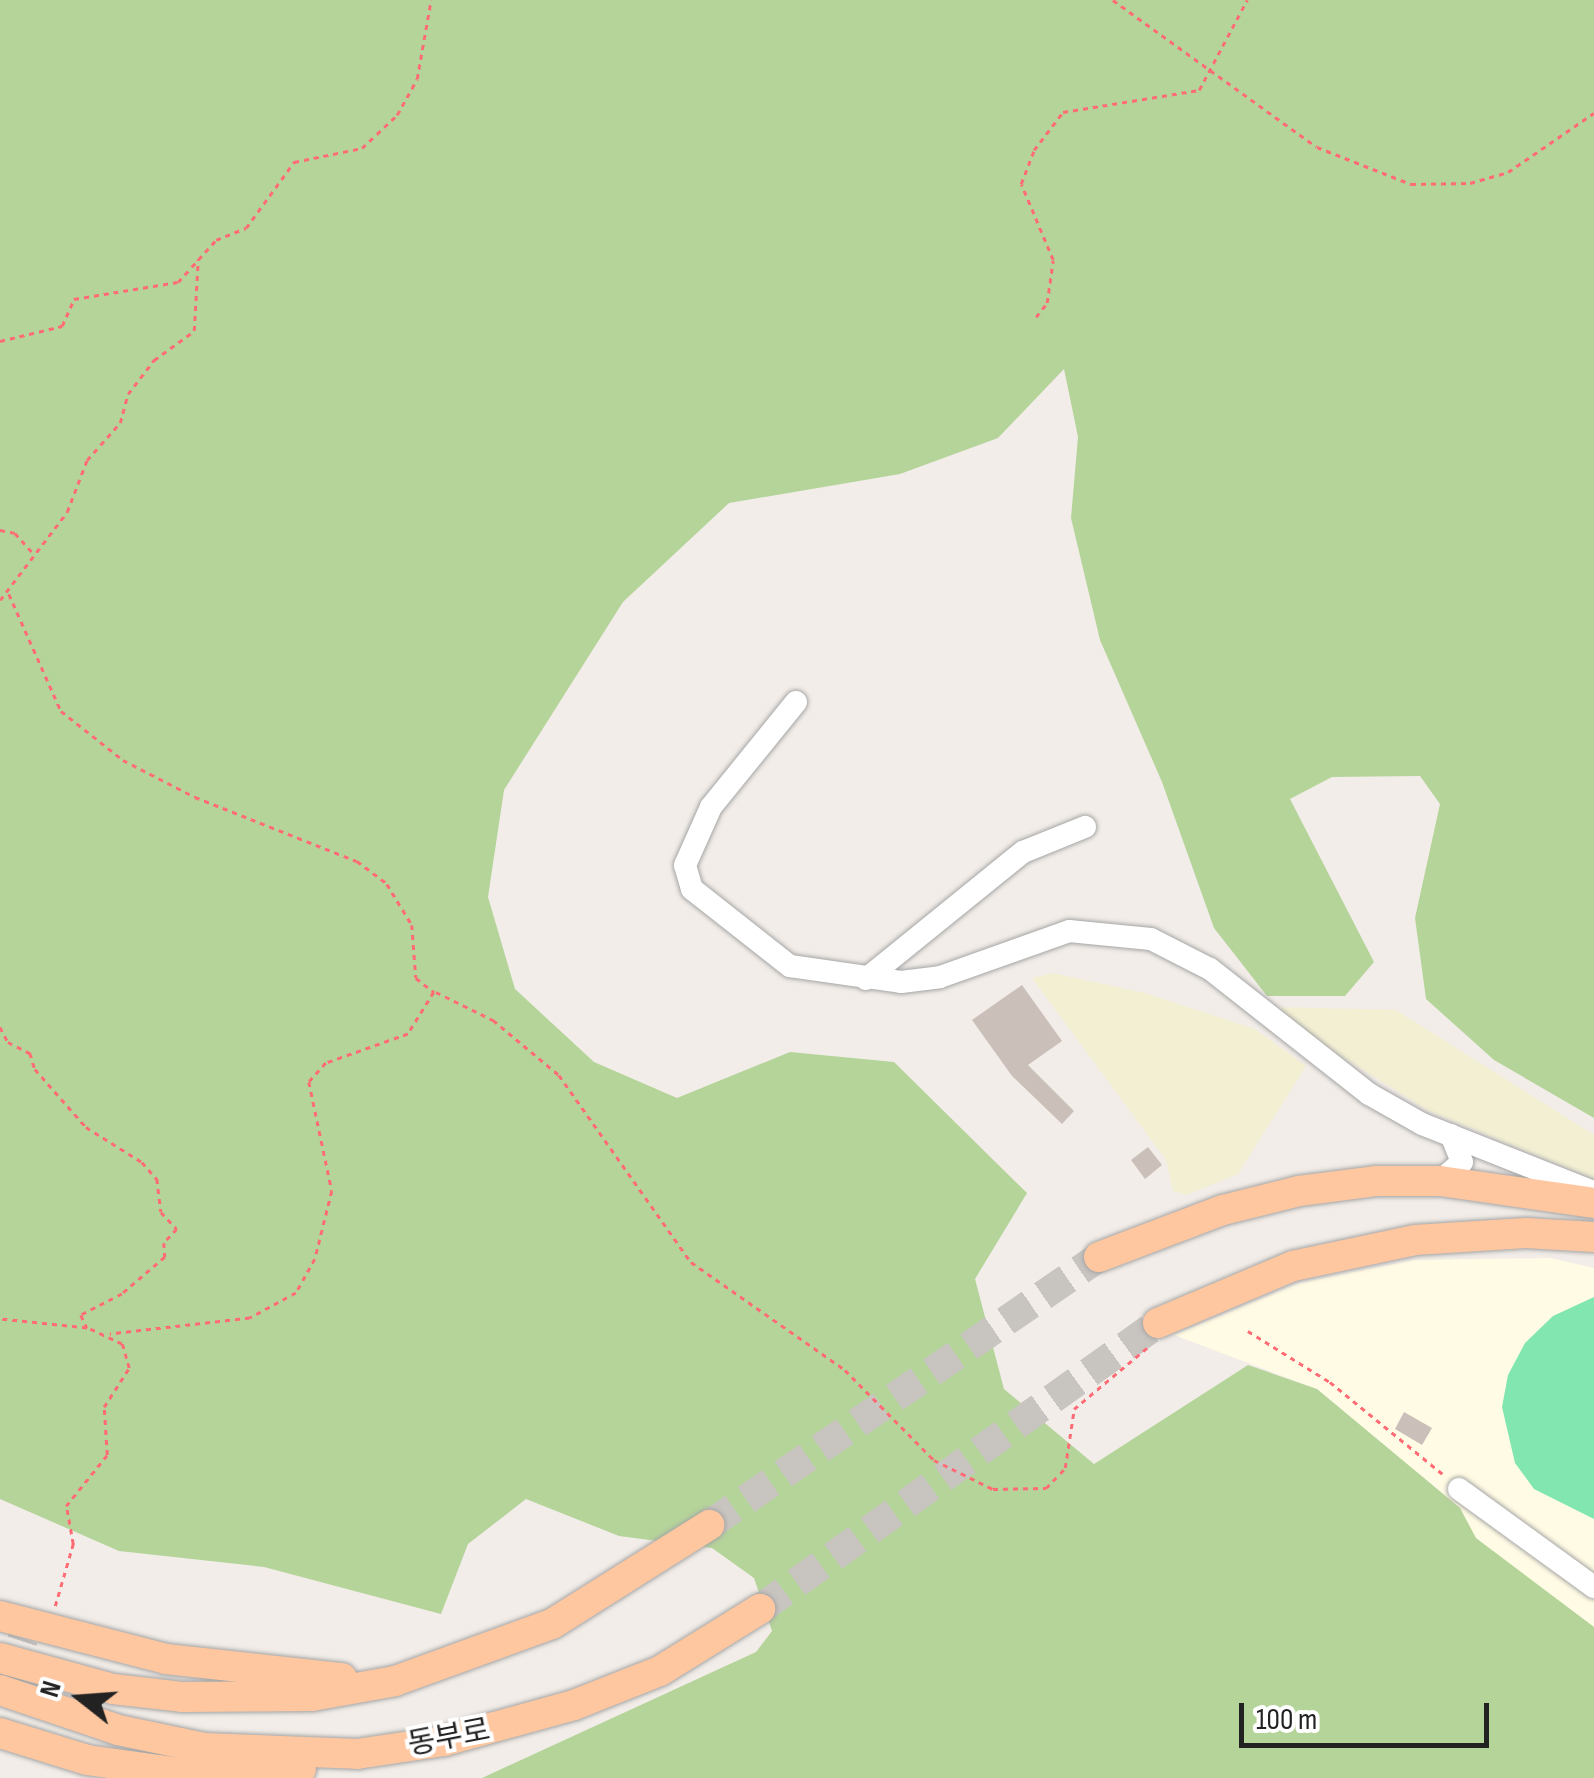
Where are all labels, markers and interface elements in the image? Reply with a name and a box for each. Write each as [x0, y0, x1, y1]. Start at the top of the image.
north arrow [30, 1648, 130, 1748]
text: N [33, 1677, 69, 1701]
scale bar [1244, 1683, 1494, 1745]
text: 100 m [1256, 1702, 1317, 1738]
street label: 동부로 [405, 1712, 493, 1764]

